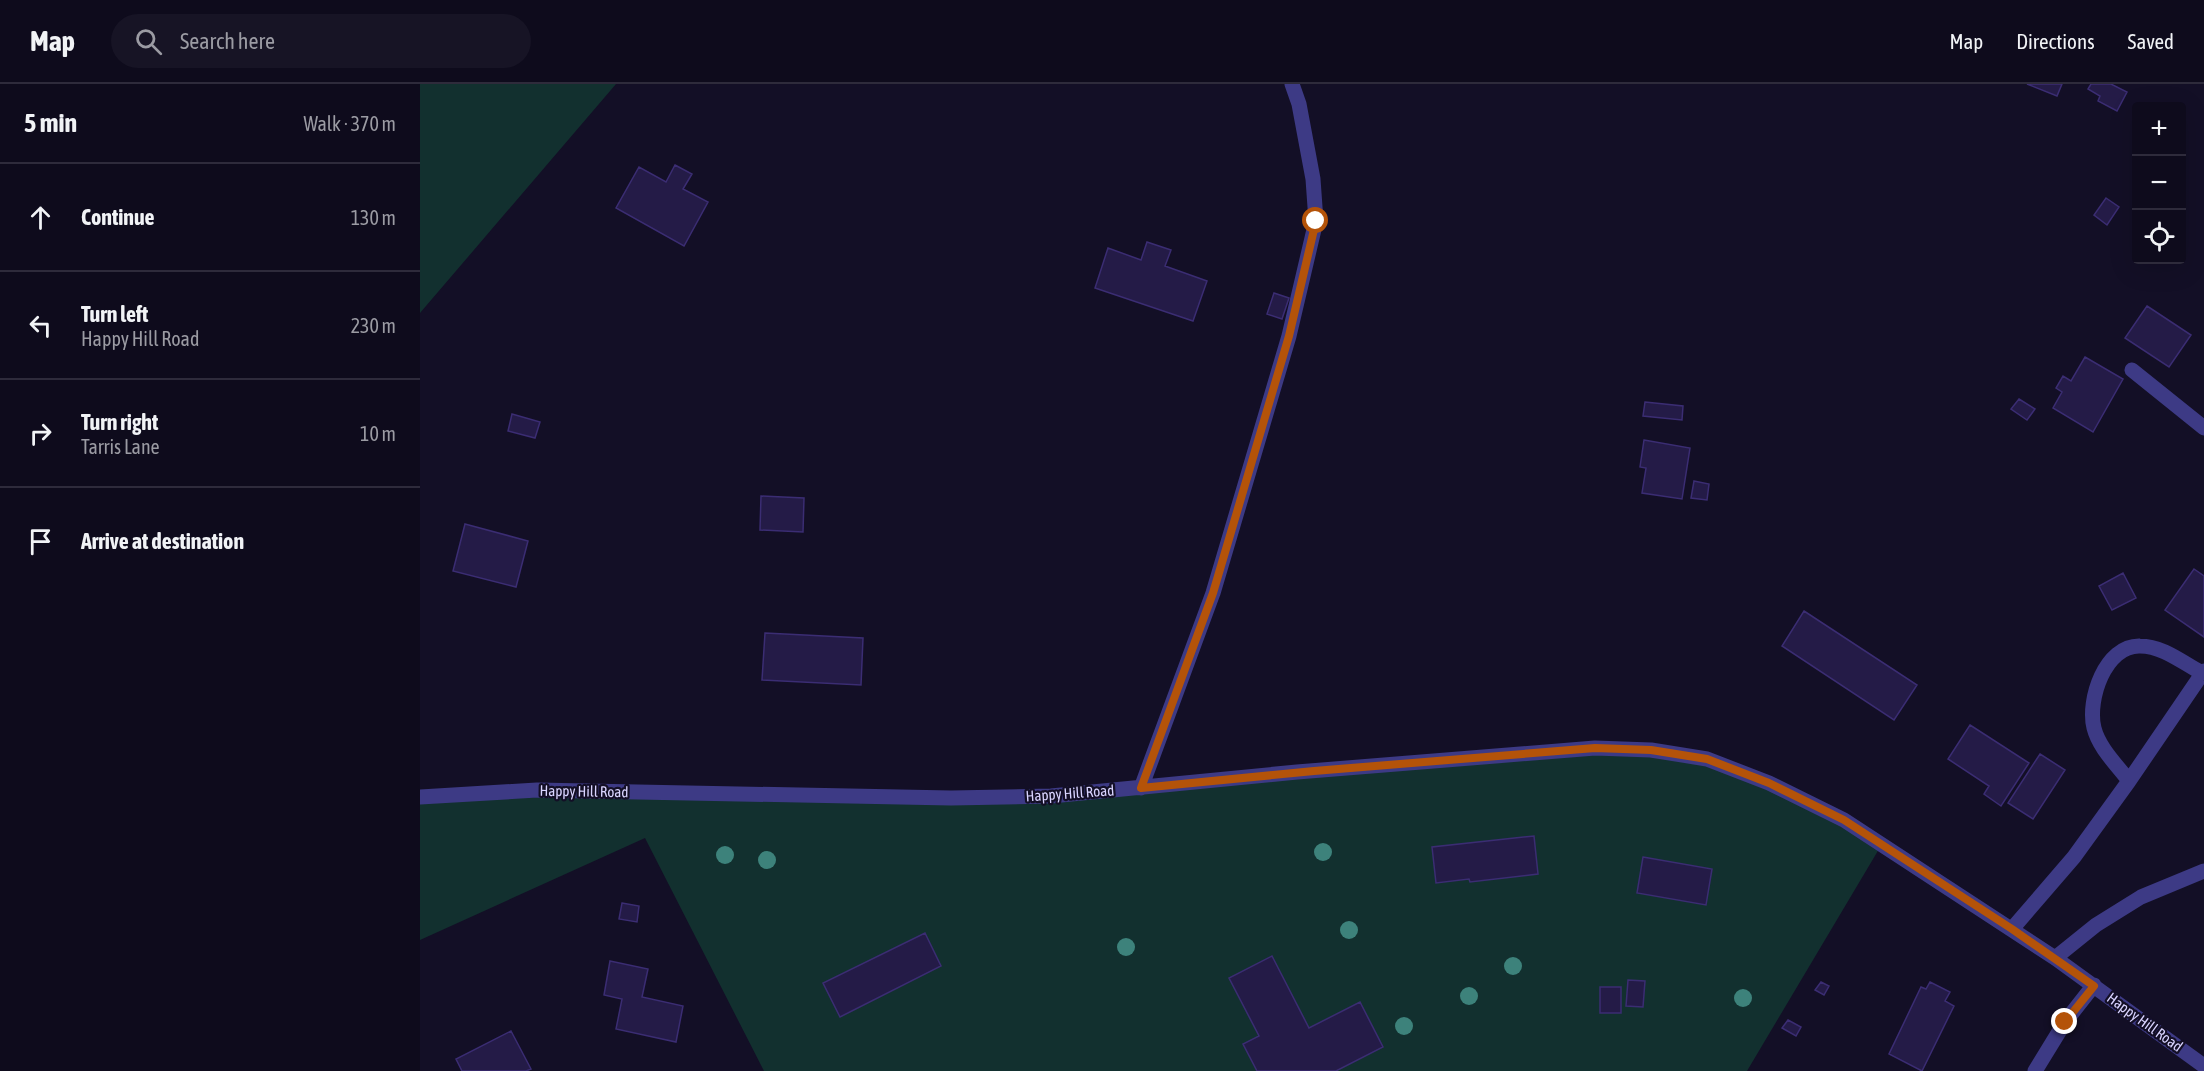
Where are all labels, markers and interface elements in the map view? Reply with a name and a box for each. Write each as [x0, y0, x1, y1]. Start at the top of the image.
search box [111, 14, 531, 68]
text: Map [30, 25, 75, 57]
icon: search [132, 25, 165, 58]
text: Search here [180, 28, 275, 54]
text: Map [1949, 29, 1983, 53]
text: Directions [2016, 29, 2095, 53]
text: Saved [2128, 29, 2174, 53]
map controls [2132, 102, 2186, 264]
button: + [2132, 102, 2186, 156]
text: 5 min [24, 108, 77, 138]
text: Walk · 370 m [304, 112, 396, 135]
button: − [2132, 156, 2186, 210]
icon: ahead [24, 201, 57, 234]
text: Continue [81, 204, 155, 230]
text: 130 m [351, 206, 396, 229]
route start [1302, 207, 1328, 233]
button: locate [2132, 210, 2186, 264]
text: Turn left [81, 301, 148, 327]
icon: left [24, 309, 57, 342]
text: 230 m [351, 314, 396, 337]
text: Happy Hill Road [81, 327, 199, 350]
text: Turn right [81, 409, 158, 435]
icon: right [24, 417, 57, 450]
text: 10 m [360, 422, 396, 445]
text: Tarris Lane [81, 435, 160, 458]
icon: arrive [24, 525, 57, 558]
text: Arrive at destination [81, 528, 244, 554]
street label: Happy Hill Road [1025, 781, 1115, 805]
street label: Happy Hill Road [539, 782, 629, 800]
street label: Happy Hill Road [2104, 989, 2186, 1055]
route end [2051, 1008, 2077, 1034]

